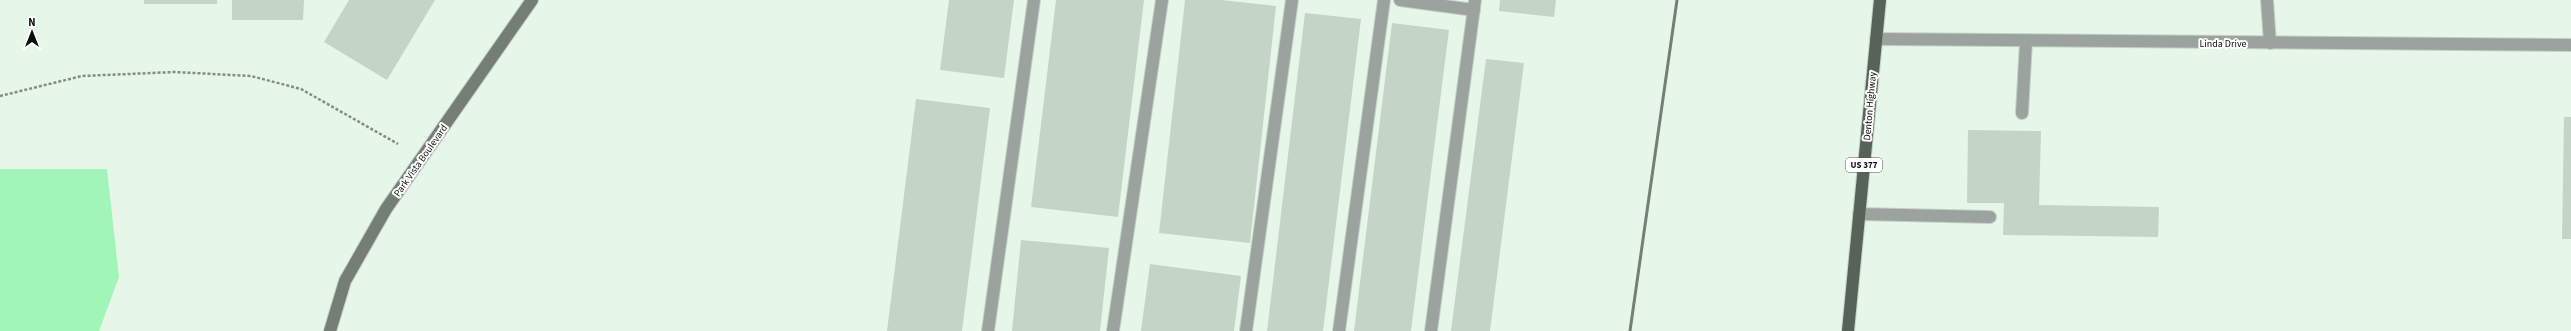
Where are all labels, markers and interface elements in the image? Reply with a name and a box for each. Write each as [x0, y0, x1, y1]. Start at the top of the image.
north arrow [12, 12, 52, 52]
text: N [28, 15, 36, 30]
street label: Linda Drive [2199, 37, 2247, 51]
street label: Denton Highway [1860, 71, 1880, 141]
street label: Park Vista Boulevard [391, 122, 451, 199]
road number: US 377 [1846, 158, 1882, 172]

